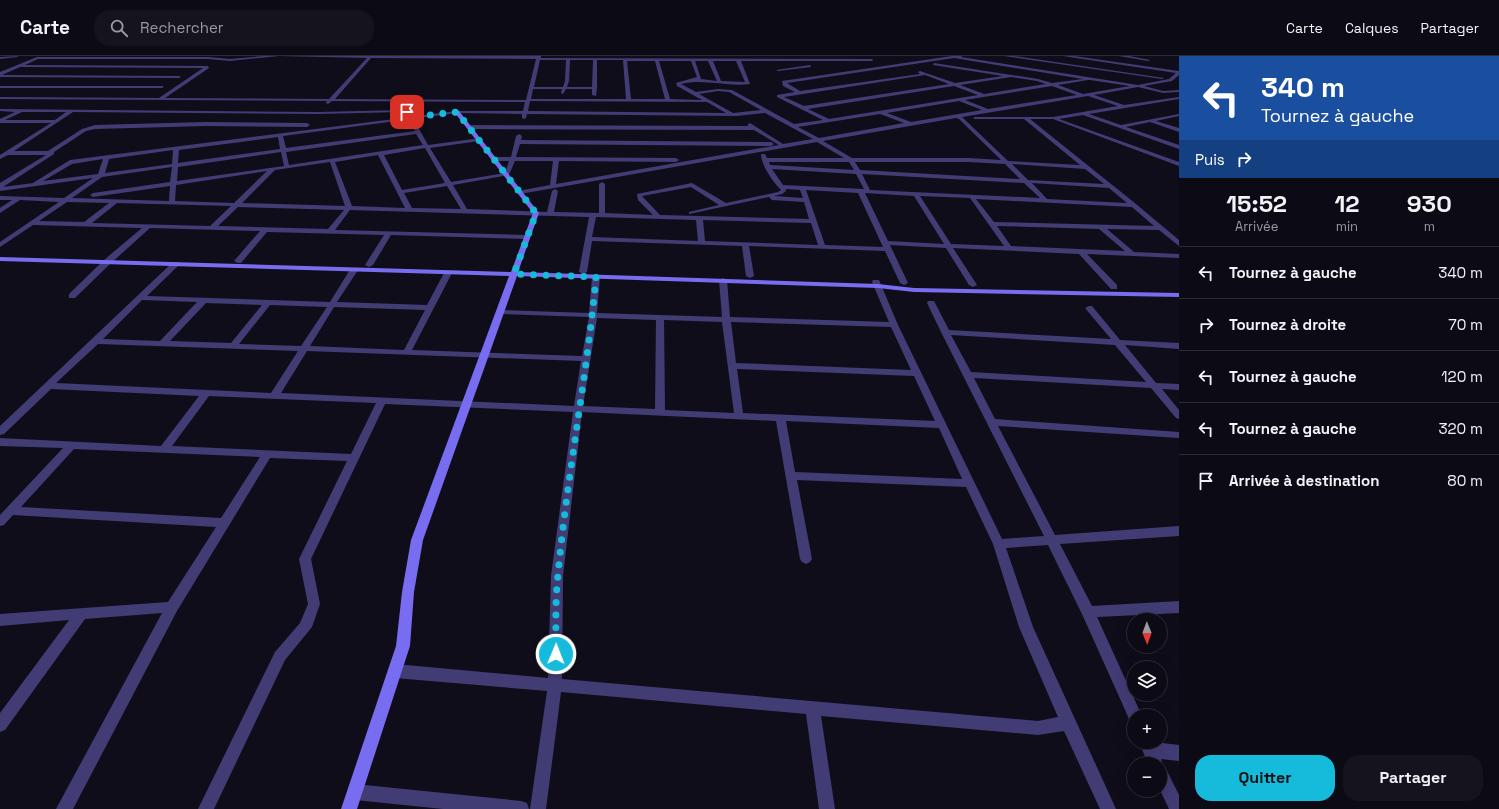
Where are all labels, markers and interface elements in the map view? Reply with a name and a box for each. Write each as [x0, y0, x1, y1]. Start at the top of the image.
search box [94, 10, 374, 46]
text: Carte [20, 15, 70, 40]
icon: search [108, 17, 130, 39]
text: Rechercher [140, 18, 224, 37]
text: Carte [1286, 19, 1323, 37]
text: Calques [1345, 19, 1399, 37]
text: Partager [1421, 19, 1479, 37]
text: 340 m [1261, 69, 1345, 105]
icon: left [1195, 72, 1247, 124]
pin [390, 95, 424, 129]
icon: arrive [396, 101, 418, 123]
text: Tournez à gauche [1261, 104, 1414, 127]
icon: right [1233, 148, 1255, 170]
text: Puis [1195, 150, 1225, 169]
text: 15:52 [1226, 188, 1287, 219]
text: 12 [1334, 188, 1359, 219]
text: 930 [1407, 188, 1452, 219]
text: Arrivée [1235, 218, 1278, 235]
text: min [1336, 218, 1358, 235]
text: m [1424, 218, 1435, 235]
icon: left [1195, 262, 1217, 284]
text: Tournez à gauche [1229, 263, 1357, 282]
text: 340 m [1438, 263, 1483, 282]
icon: right [1195, 314, 1217, 336]
text: Tournez à droite [1229, 315, 1346, 334]
text: 70 m [1448, 315, 1483, 334]
icon: left [1195, 366, 1217, 388]
text: Tournez à gauche [1229, 367, 1357, 386]
text: 120 m [1441, 367, 1483, 386]
icon: left [1195, 418, 1217, 440]
text: Tournez à gauche [1229, 419, 1357, 438]
text: 320 m [1439, 419, 1483, 438]
icon: arrive [1195, 470, 1217, 492]
text: Arrivée à destination [1229, 471, 1379, 490]
text: 80 m [1447, 471, 1483, 490]
north arrow [1127, 613, 1167, 653]
map controls [1127, 613, 1167, 797]
position arrow [535, 633, 577, 675]
button: layers [1127, 661, 1167, 701]
button: + [1127, 709, 1167, 749]
button: Quitter [1195, 755, 1335, 801]
button: Partager [1343, 755, 1483, 801]
button: − [1127, 757, 1167, 797]

